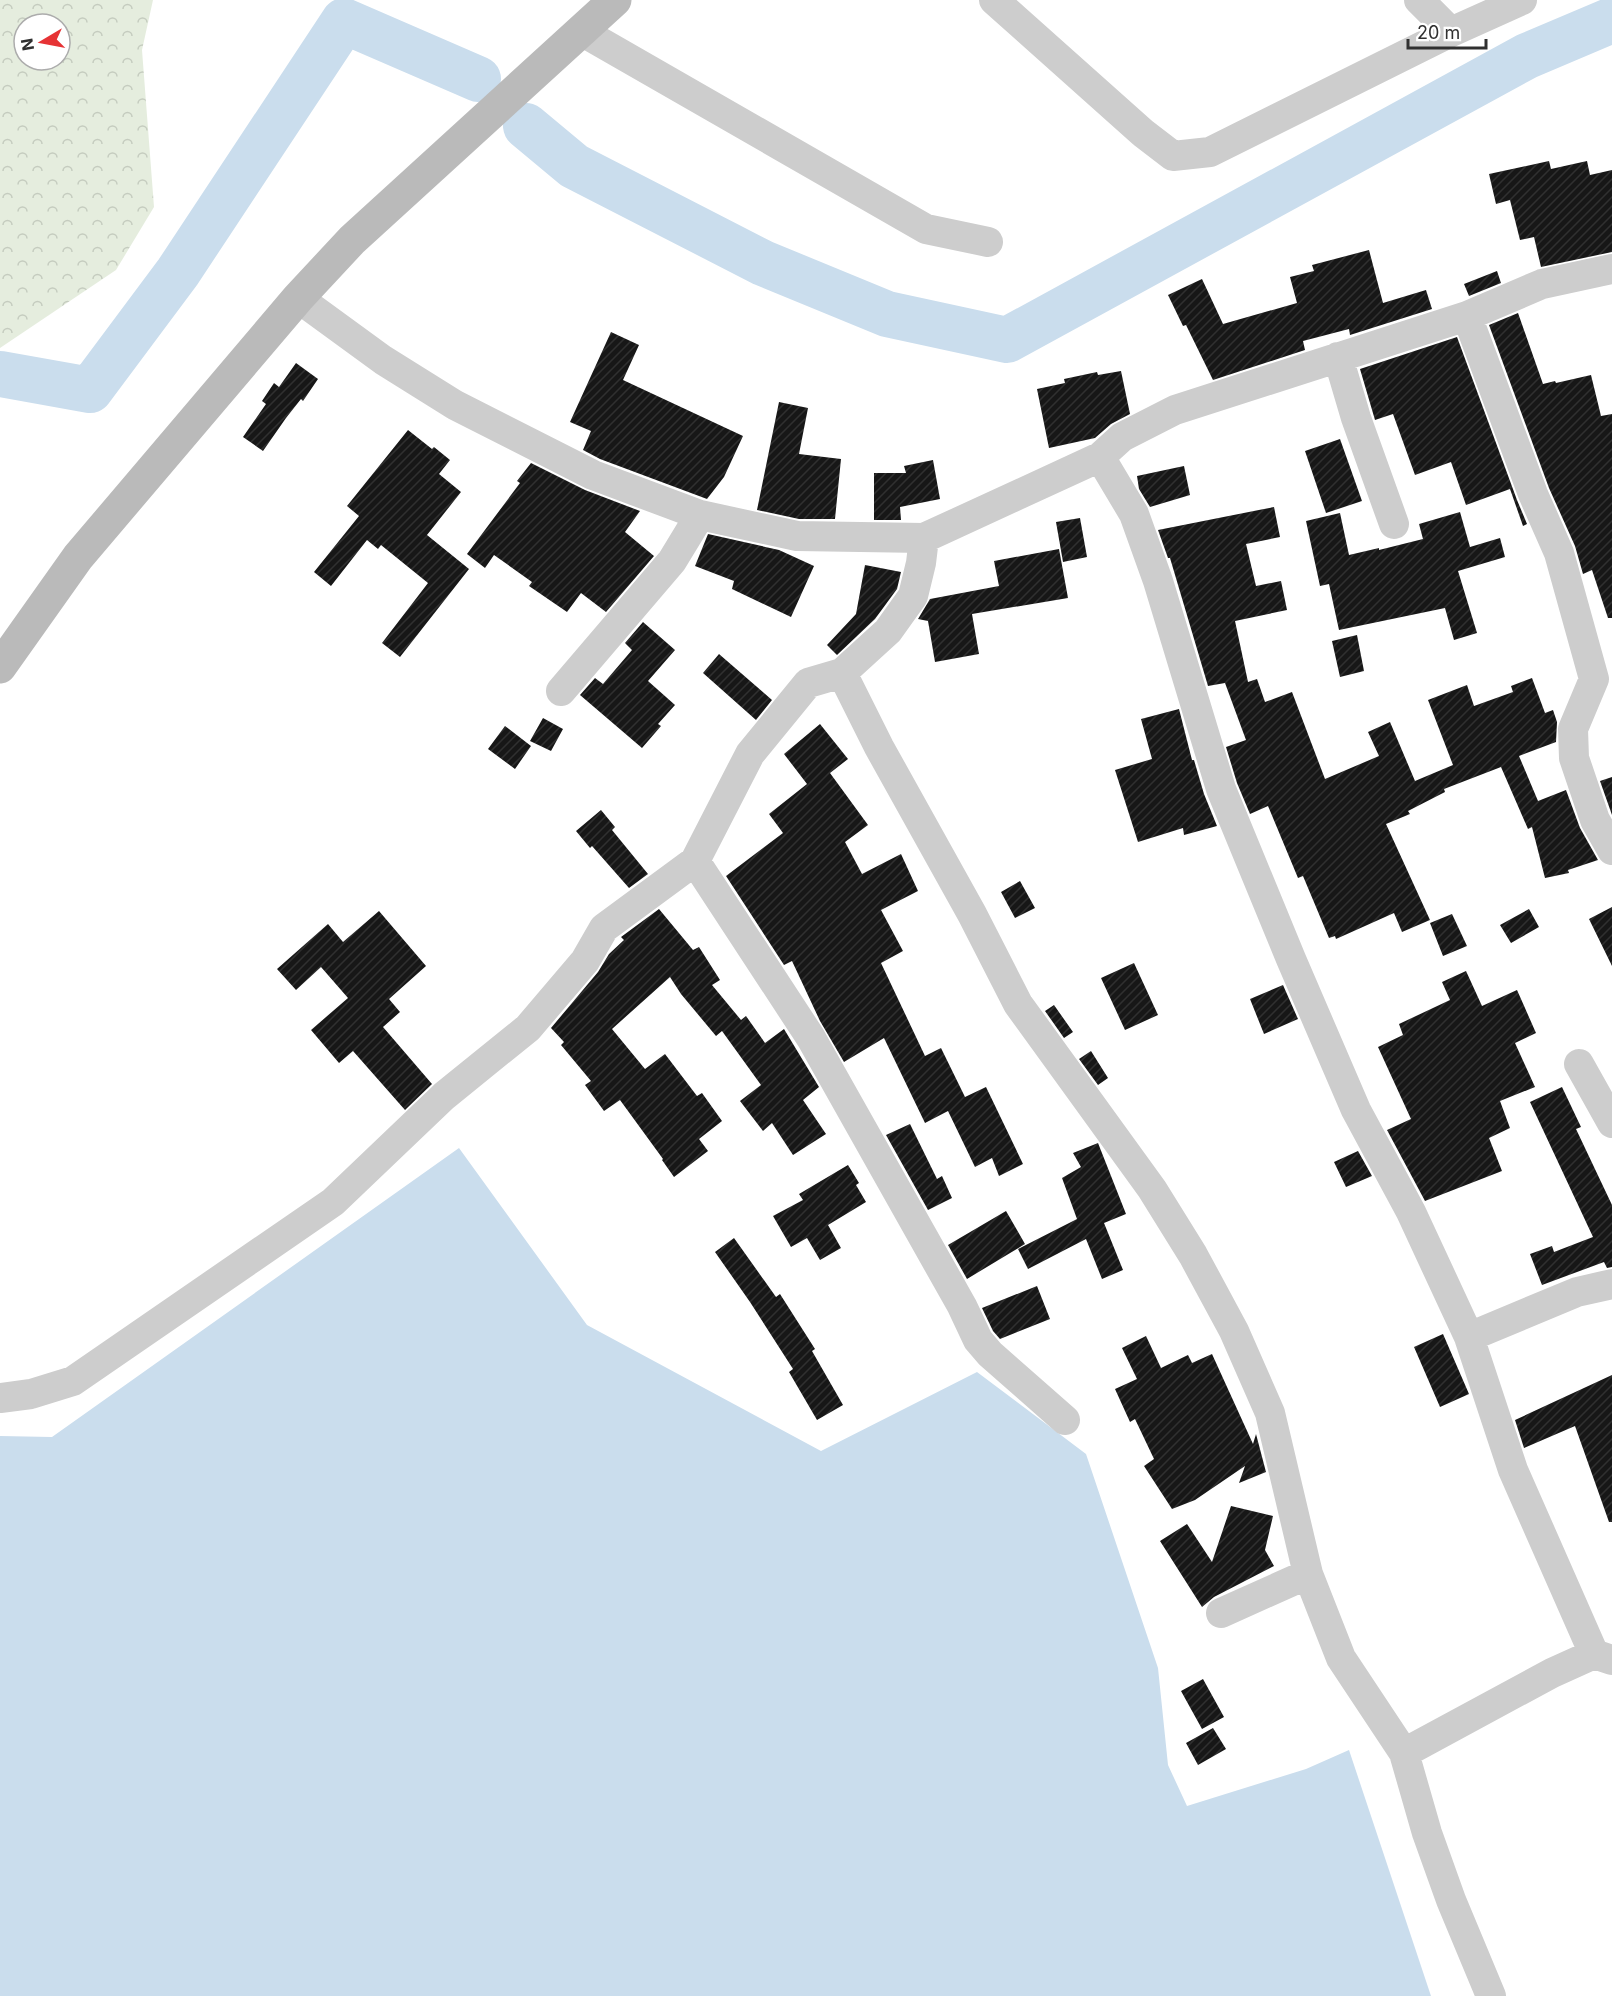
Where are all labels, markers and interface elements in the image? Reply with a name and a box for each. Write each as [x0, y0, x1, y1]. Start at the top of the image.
north arrow [12, 12, 72, 72]
scale bar [1408, 12, 1486, 50]
text: 20 m [1417, 22, 1460, 43]
text: N [16, 37, 38, 52]

